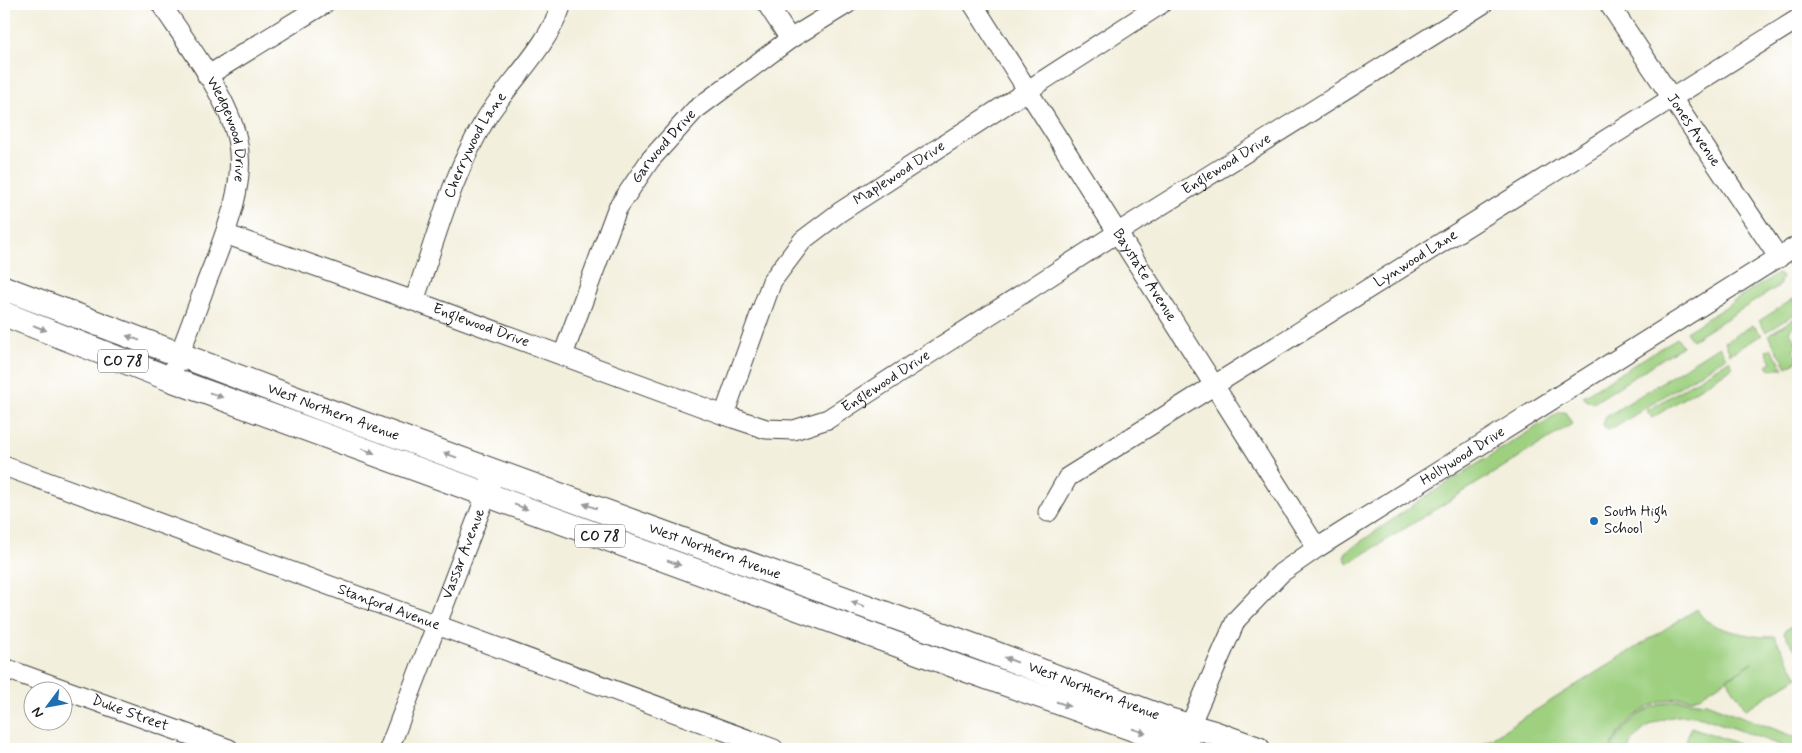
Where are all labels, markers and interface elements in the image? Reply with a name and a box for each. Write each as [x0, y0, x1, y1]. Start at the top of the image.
street label: Wedgewood Drive [201, 73, 250, 184]
street label: Cherrywood Lane [440, 88, 512, 201]
street label: Jones Avenue [1662, 90, 1725, 171]
street label: Garwood Drive [627, 105, 701, 188]
street label: Englewood Drive [1178, 129, 1275, 200]
street label: Maplewood Drive [850, 136, 949, 211]
street label: Baystate Avenue [1108, 225, 1181, 326]
street label: Lynwood Lane [1370, 225, 1461, 292]
street label: Englewood Drive [430, 299, 532, 353]
one-way arrow [33, 325, 47, 333]
one-way arrow [125, 334, 140, 342]
street label: Englewood Drive [838, 346, 935, 417]
road number: CO 78 [98, 350, 148, 372]
street label: West Northern Avenue [264, 379, 402, 446]
one-way arrow [209, 391, 224, 399]
street label: Hollywood Drive [1416, 422, 1509, 490]
one-way arrow [361, 448, 376, 455]
one-way arrow [442, 451, 457, 458]
one-way arrow [583, 502, 598, 509]
place label: South High School [1604, 502, 1668, 539]
one-way arrow [514, 503, 529, 511]
street label: Vassar Avenue [437, 506, 490, 602]
marker: South High School [1588, 515, 1600, 527]
street label: West Northern Avenue [646, 518, 784, 585]
road number: CO 78 [575, 524, 625, 548]
one-way arrow [666, 560, 681, 567]
street label: Stanford Avenue [335, 579, 443, 635]
one-way arrow [851, 600, 866, 607]
one-way arrow [1003, 656, 1018, 664]
street label: West Northern Avenue [1025, 657, 1163, 726]
north arrow [22, 680, 72, 730]
street label: Duke Street [89, 690, 171, 736]
one-way arrow [1056, 700, 1071, 708]
text: N [28, 704, 48, 721]
one-way arrow [1132, 727, 1147, 735]

